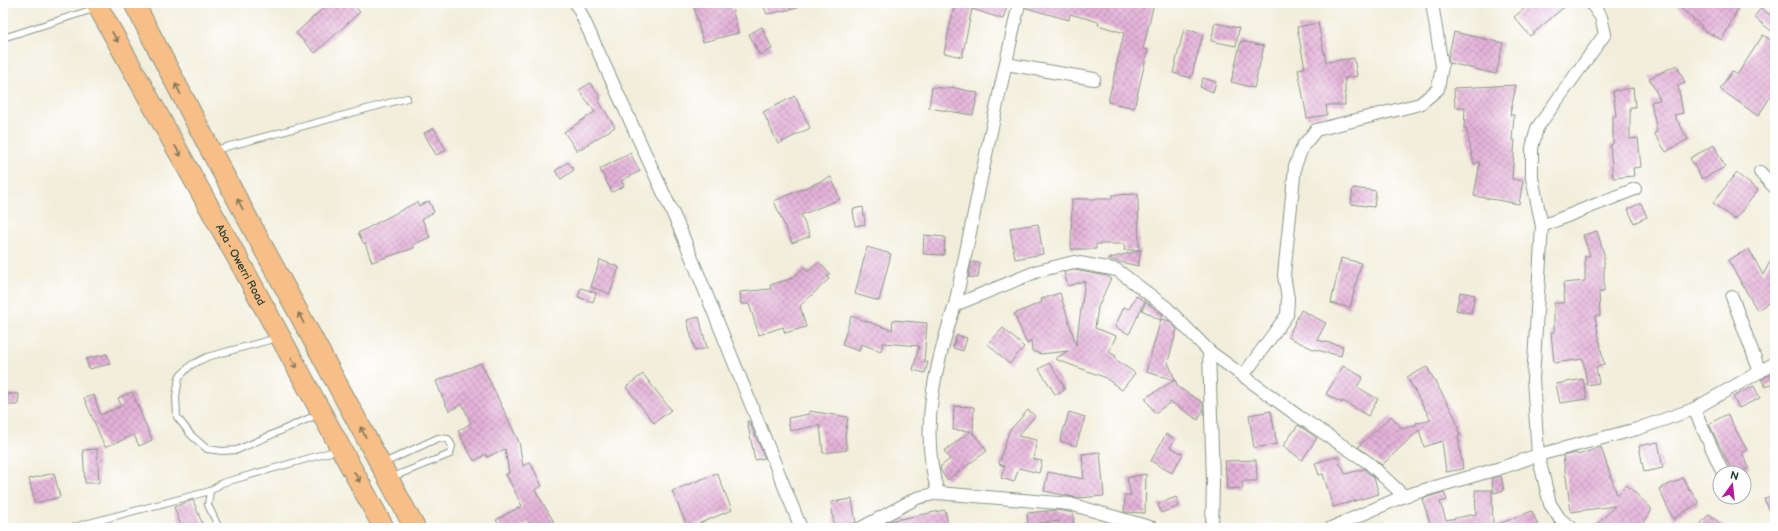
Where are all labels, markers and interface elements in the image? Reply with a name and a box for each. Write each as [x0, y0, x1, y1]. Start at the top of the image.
one-way arrow [111, 31, 119, 43]
one-way arrow [174, 83, 182, 95]
one-way arrow [174, 145, 182, 157]
one-way arrow [235, 198, 243, 210]
street label: Aba - Owerri Road [213, 222, 268, 308]
one-way arrow [297, 312, 305, 324]
one-way arrow [291, 357, 299, 369]
one-way arrow [359, 426, 367, 438]
north arrow [1712, 465, 1752, 505]
text: N [1729, 468, 1740, 483]
one-way arrow [353, 471, 361, 483]

